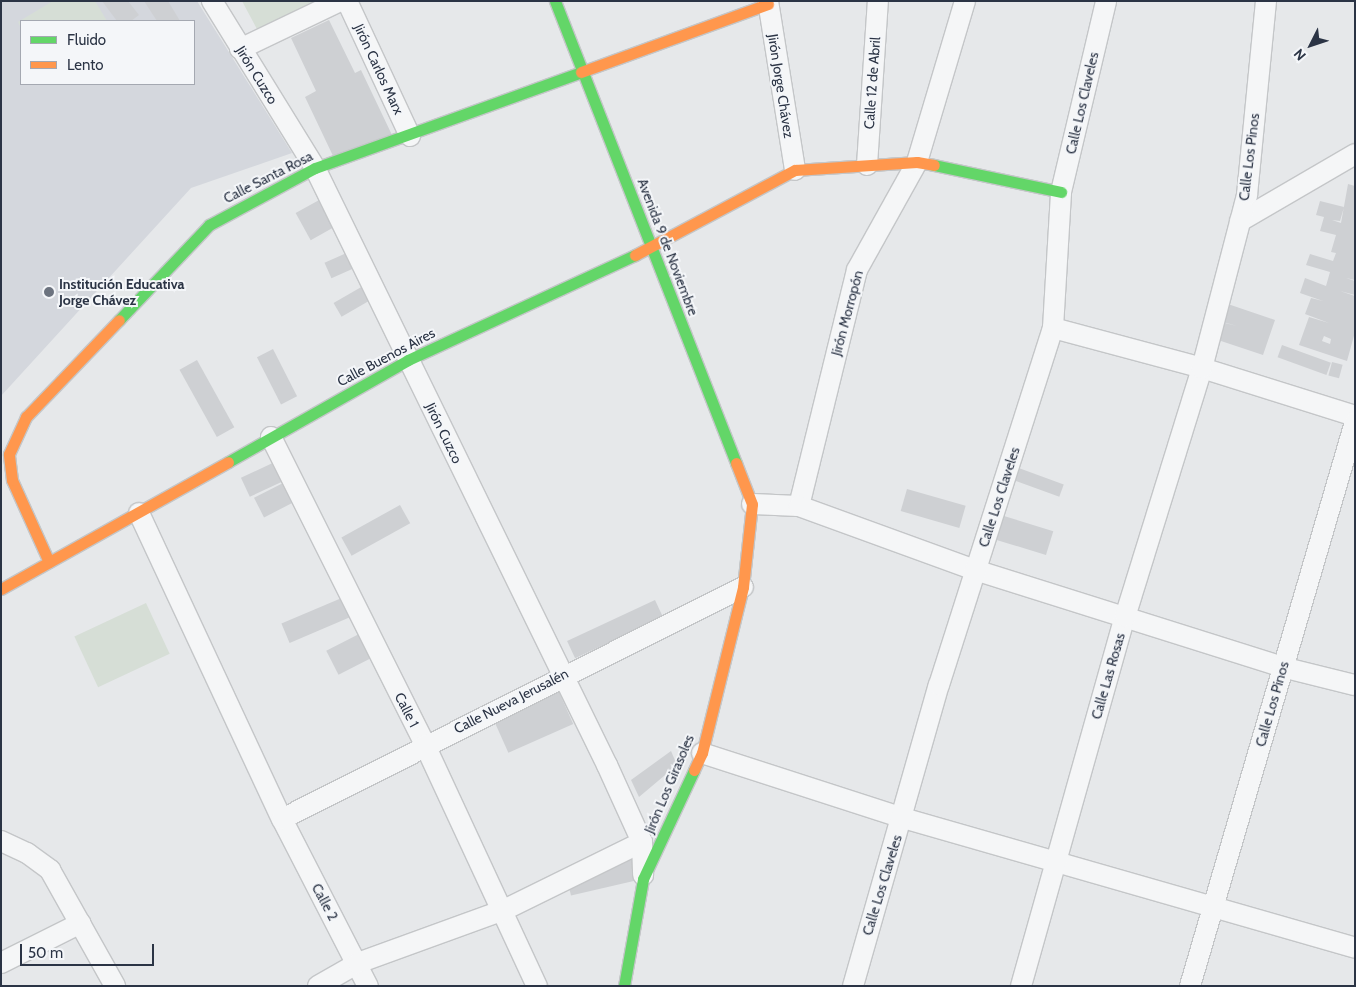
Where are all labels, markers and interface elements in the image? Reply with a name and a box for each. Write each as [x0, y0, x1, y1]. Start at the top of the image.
legend [20, 20, 195, 85]
north arrow [1286, 20, 1336, 70]
street label: Jirón Carlos Marx [351, 21, 407, 117]
text: Fluido [67, 31, 106, 49]
street label: Jirón Jorge Chávez [764, 33, 798, 139]
street label: Calle 12 de Abril [860, 36, 884, 130]
street label: Jirón Cuzco [233, 43, 281, 107]
text: N [1290, 45, 1310, 64]
street label: Calle Los Claveles [1062, 50, 1102, 156]
text: Lento [67, 56, 104, 74]
street label: Calle Los Pinos [1235, 112, 1263, 202]
street label: Calle Santa Rosa [221, 147, 315, 207]
street label: Avenida 9 de Noviembre [634, 176, 702, 318]
street label: Jirón Morropón [828, 268, 866, 358]
place label: Institución Educativa Jorge Chávez [59, 276, 185, 308]
marker: Institución Educativa Jorge Chávez [43, 286, 55, 298]
street label: Calle Buenos Aires [334, 324, 438, 390]
street label: Jirón Cuzco [422, 400, 466, 466]
street label: Calle Los Claveles [975, 445, 1023, 549]
street label: Calle Las Rosas [1088, 631, 1128, 721]
street label: Calle Los Pinos [1252, 659, 1292, 749]
street label: Calle Nueva Jerusalén [451, 665, 571, 737]
street label: Calle 1 [391, 690, 423, 730]
street label: Jirón Los Girasoles [641, 732, 697, 836]
street label: Calle Los Claveles [859, 833, 905, 937]
street label: Calle 2 [308, 881, 342, 923]
scale bar [22, 934, 156, 966]
text: 50 m [28, 944, 63, 962]

